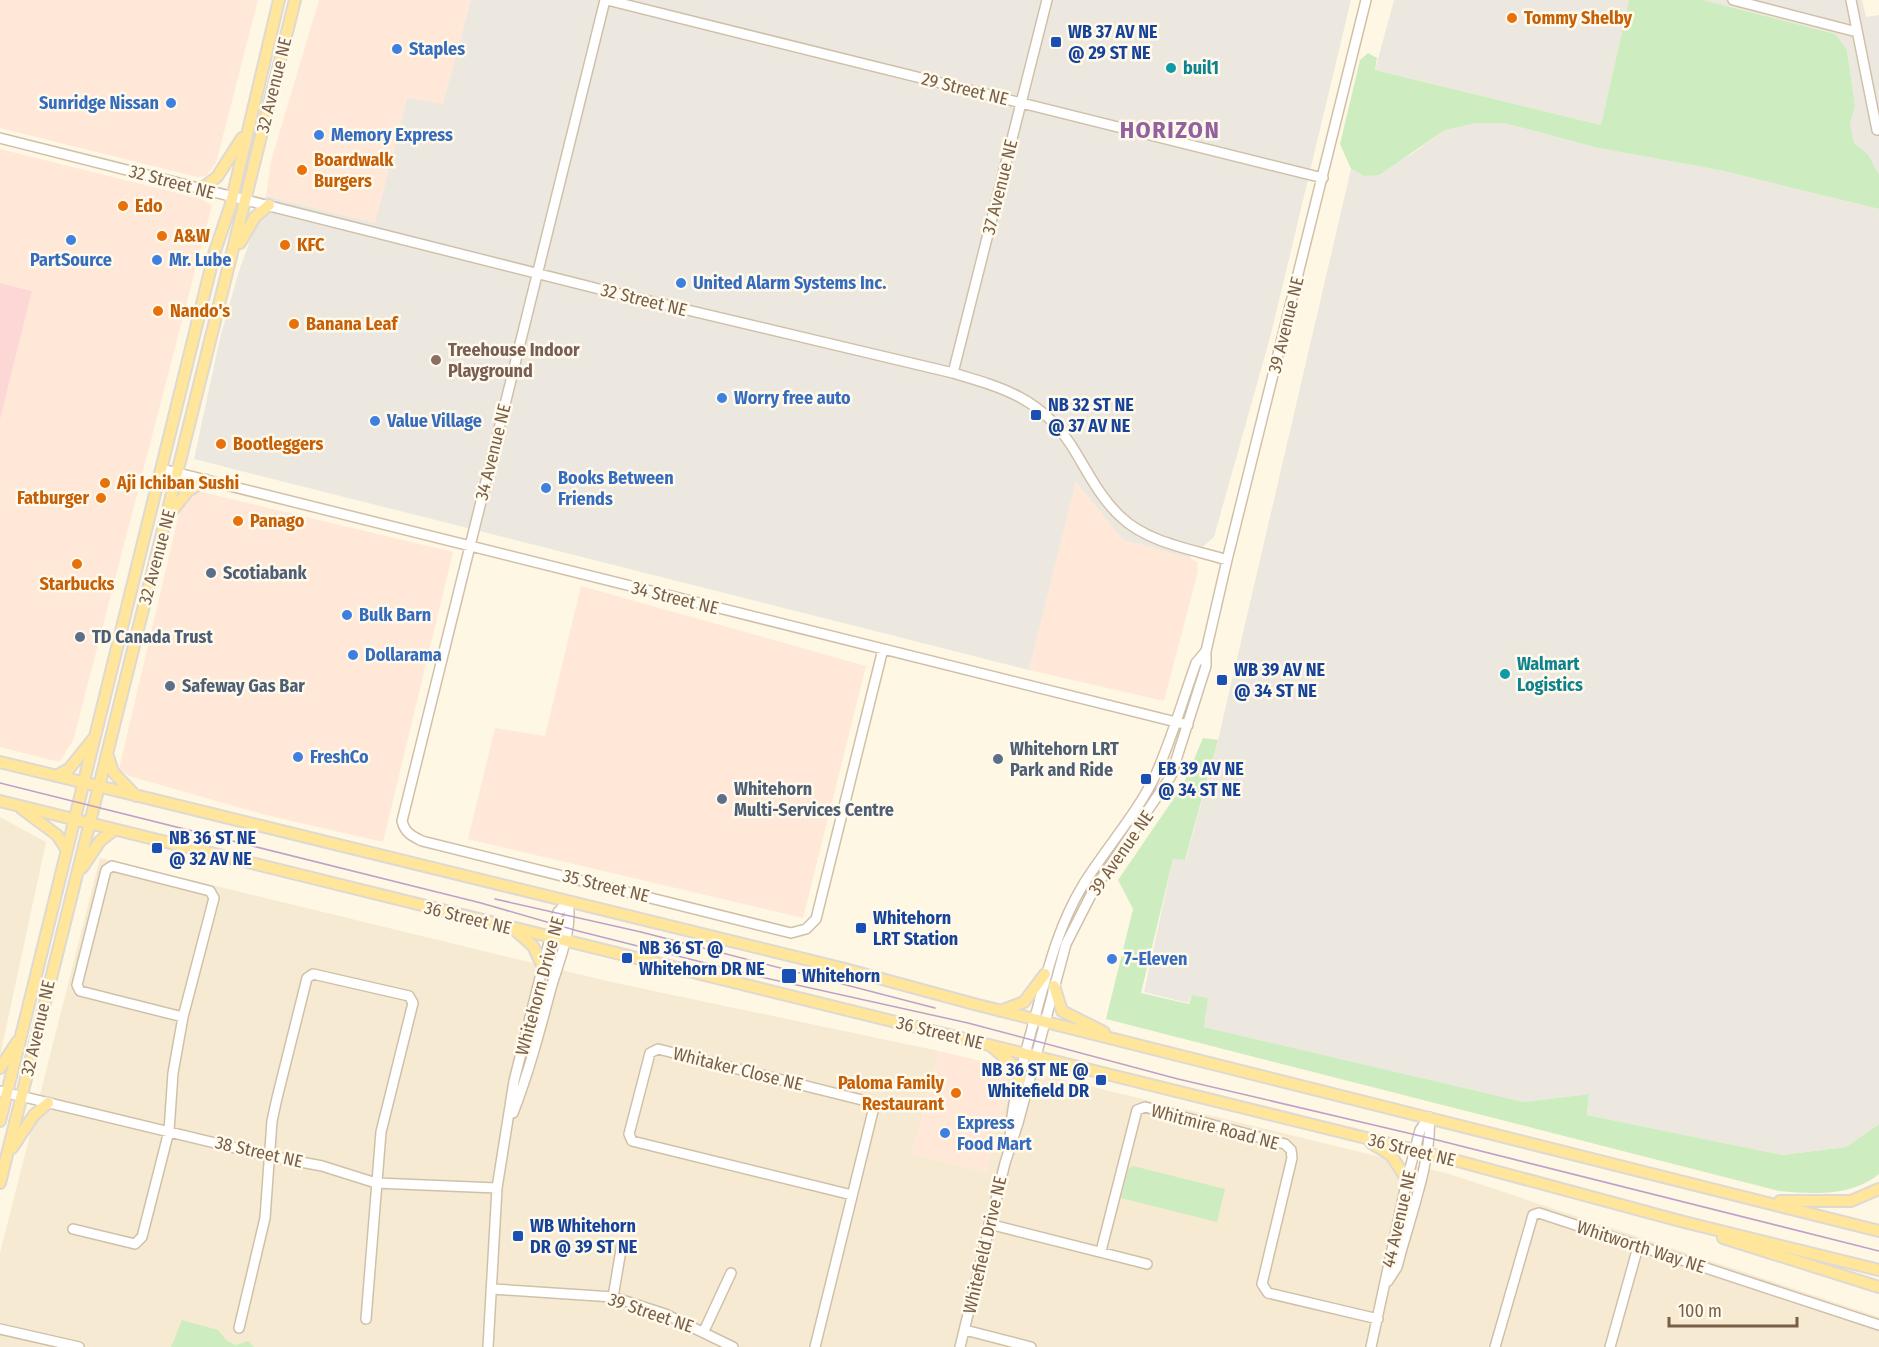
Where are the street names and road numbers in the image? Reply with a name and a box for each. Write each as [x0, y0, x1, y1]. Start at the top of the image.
street label: 32 Avenue NE [251, 35, 297, 135]
street label: 29 Street NE [919, 68, 1011, 110]
street label: 37 Avenue NE [978, 137, 1022, 237]
street label: 32 Street NE [127, 160, 217, 204]
street label: 39 Avenue NE [1263, 275, 1309, 375]
street label: 32 Street NE [599, 279, 689, 321]
street label: 34 Avenue NE [470, 401, 516, 503]
street label: 32 Avenue NE [134, 507, 180, 607]
street label: 34 Street NE [629, 577, 721, 619]
street label: 39 Avenue NE [1084, 806, 1158, 900]
street label: 35 Street NE [560, 865, 652, 907]
street label: 36 Street NE [422, 897, 514, 939]
street label: Whitehorn Drive NE [511, 914, 569, 1058]
street label: 32 Avenue NE [16, 978, 60, 1078]
street label: 36 Street NE [894, 1012, 986, 1054]
street label: Whitaker Close NE [671, 1042, 805, 1096]
street label: Whitmire Road NE [1149, 1099, 1281, 1155]
street label: 36 Street NE [1366, 1129, 1458, 1171]
street label: 38 Street NE [213, 1131, 305, 1173]
street label: 44 Avenue NE [1377, 1168, 1421, 1270]
street label: Whitefield Drive NE [958, 1174, 1012, 1316]
street label: Whitworth Way NE [1574, 1216, 1708, 1278]
street label: 39 Street NE [605, 1288, 697, 1338]

